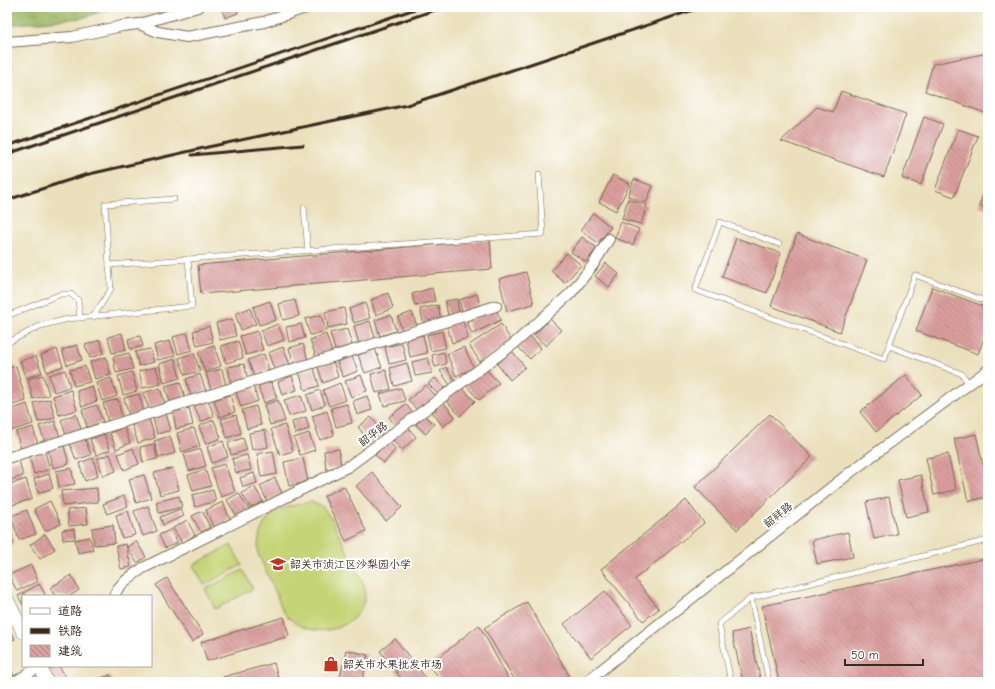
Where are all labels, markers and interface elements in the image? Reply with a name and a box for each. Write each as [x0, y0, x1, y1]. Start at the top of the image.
street label: 韶华路 [356, 419, 390, 449]
street label: 韶祥路 [761, 500, 795, 530]
school or university icon: 韶关市浈江区沙梨园小学 [269, 555, 287, 573]
place label: 韶关市浈江区沙梨园小学 [290, 558, 411, 571]
legend [22, 595, 152, 667]
text: 道路 [58, 604, 82, 618]
text: 铁路 [58, 624, 82, 638]
scale bar [845, 641, 923, 667]
text: 建筑 [58, 644, 82, 658]
text: 50 m [851, 648, 879, 662]
shop icon: 韶关市水果批发市场 [322, 655, 340, 673]
place label: 韶关市水果批发市场 [343, 658, 442, 671]

